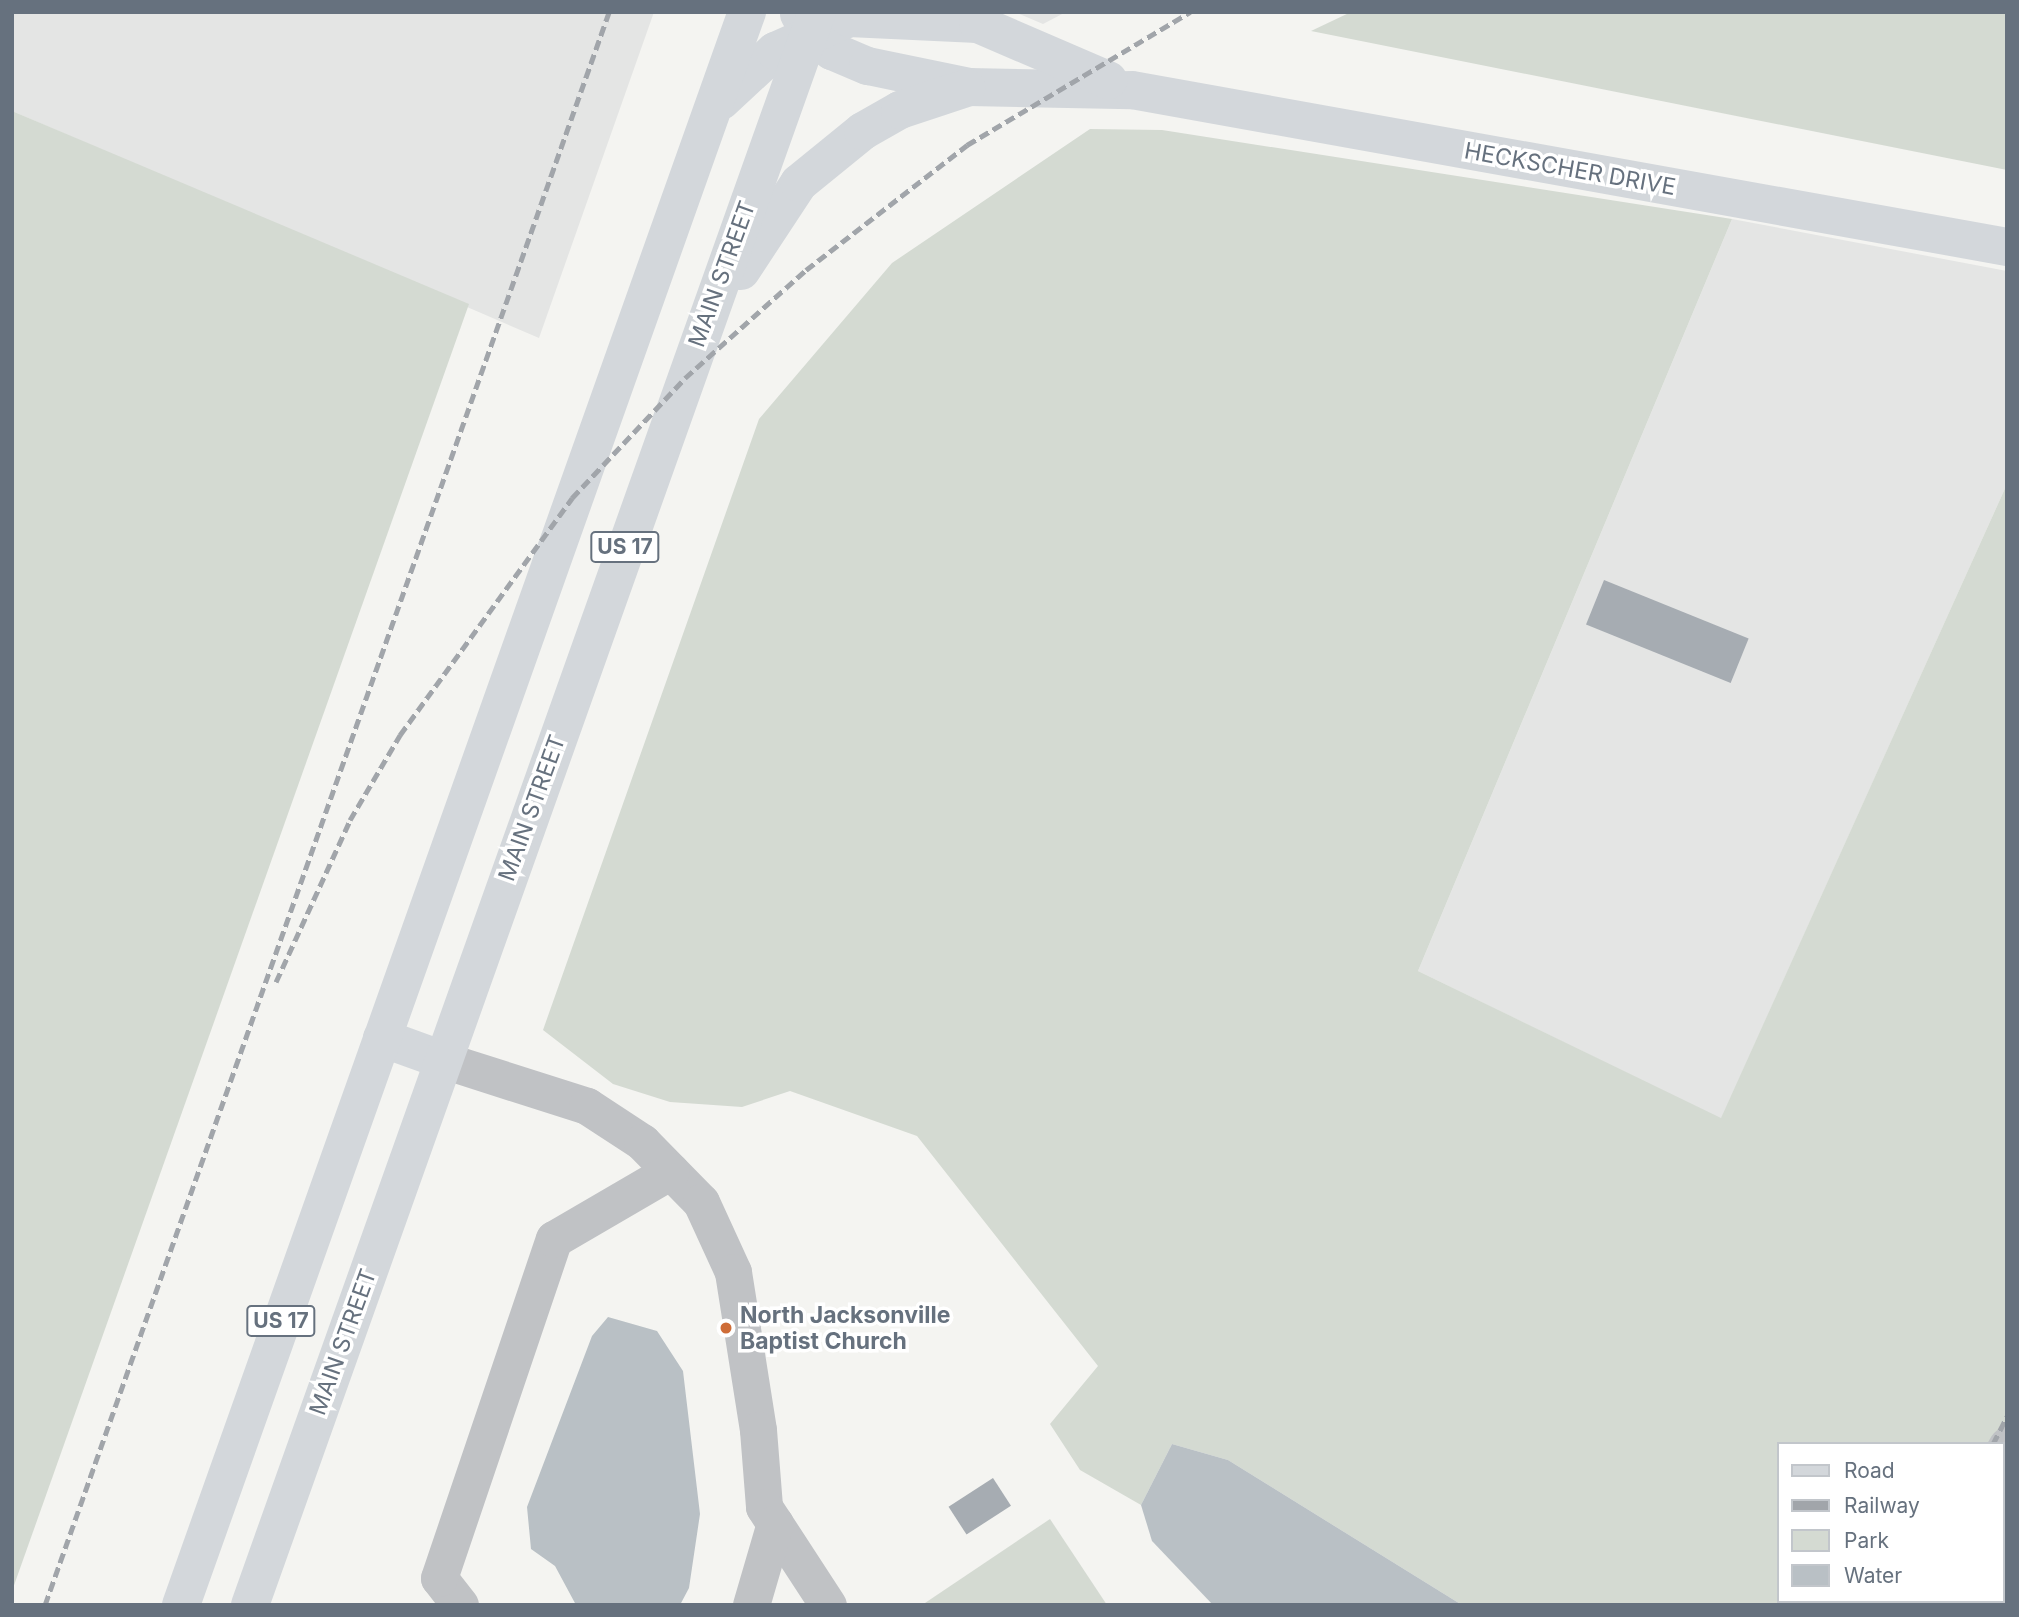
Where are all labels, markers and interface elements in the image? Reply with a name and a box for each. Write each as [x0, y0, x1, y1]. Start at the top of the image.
street label: HECKSCHER DRIVE [1462, 137, 1678, 201]
street label: MAIN STREET [683, 197, 761, 351]
road number: US 17 [590, 530, 660, 564]
street label: MAIN STREET [493, 731, 571, 885]
street label: MAIN STREET [304, 1265, 382, 1419]
place label: North Jacksonville Baptist Church [740, 1301, 950, 1355]
road number: US 17 [246, 1304, 316, 1338]
marker: North Jacksonville Baptist Church [718, 1320, 734, 1336]
legend [1778, 1442, 2005, 1603]
text: Road [1844, 1458, 1895, 1483]
text: Railway [1844, 1493, 1920, 1518]
text: Park [1844, 1528, 1889, 1553]
text: Water [1844, 1563, 1902, 1588]

